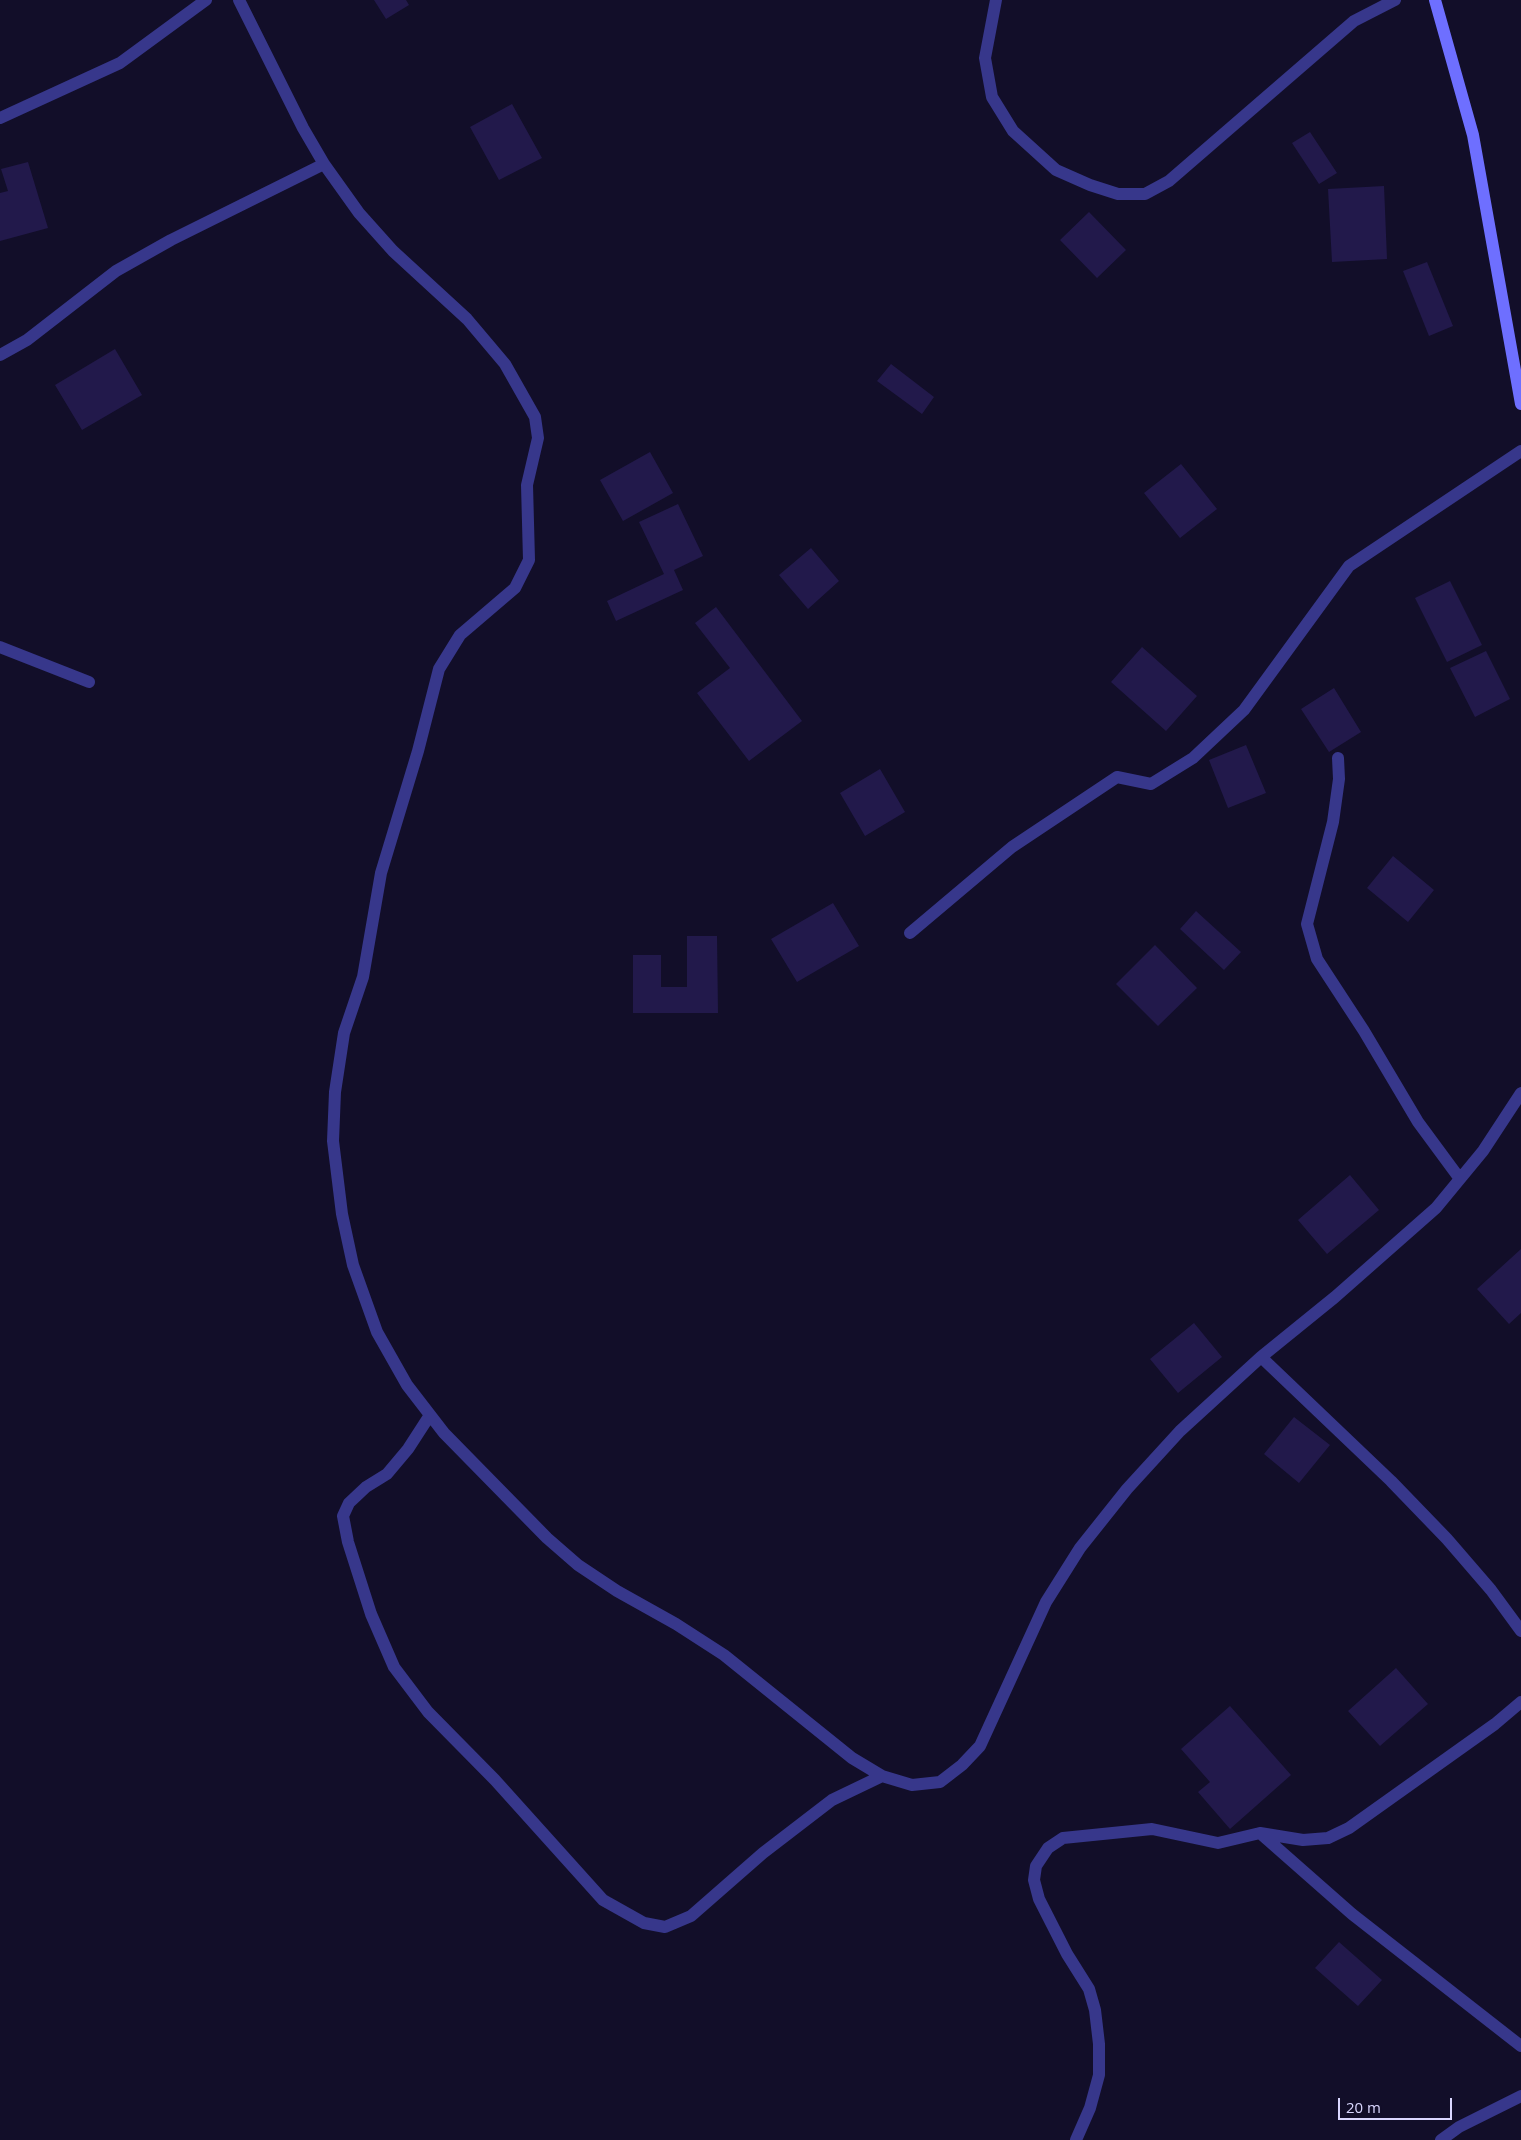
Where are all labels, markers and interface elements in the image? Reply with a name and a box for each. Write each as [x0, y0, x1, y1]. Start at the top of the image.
scale bar [1341, 2088, 1455, 2120]
text: 20 m [1346, 2097, 1381, 2117]

